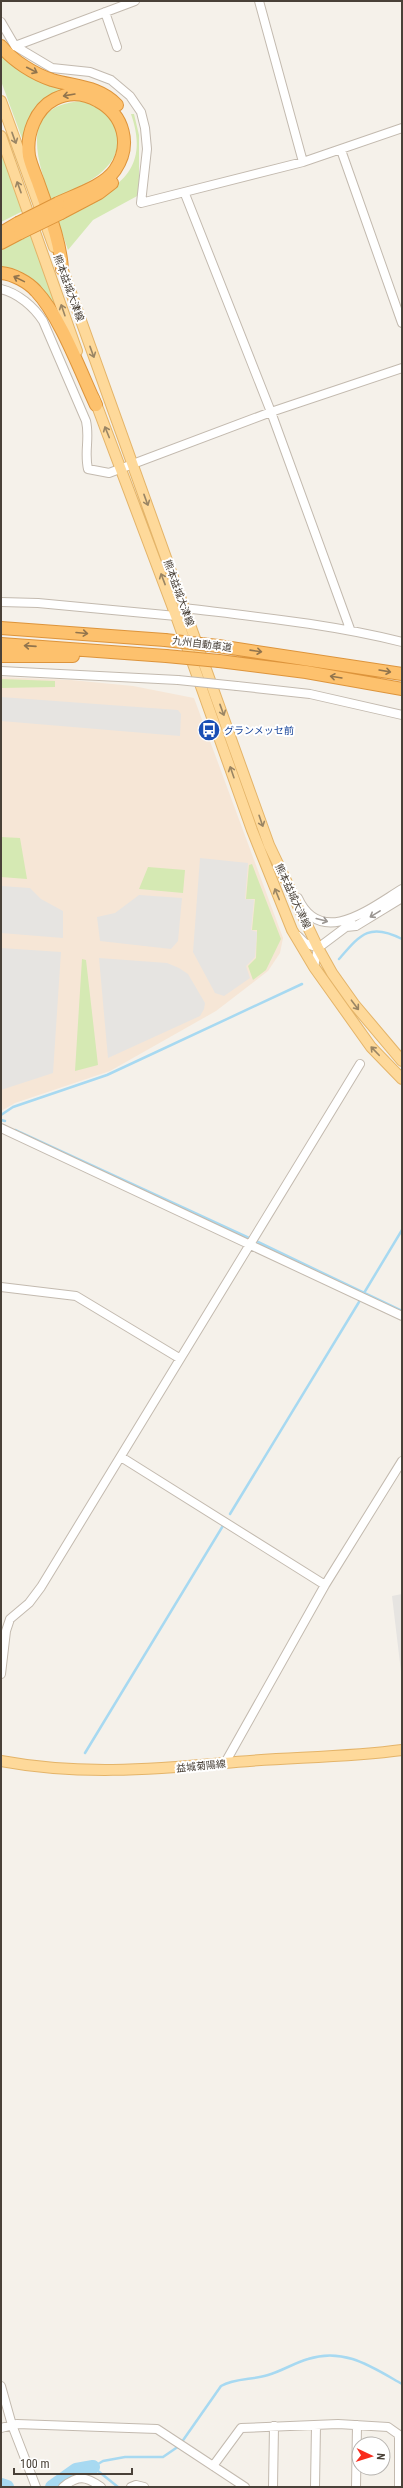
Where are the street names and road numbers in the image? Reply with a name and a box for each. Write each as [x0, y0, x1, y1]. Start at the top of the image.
street label: 熊本益城大津線 [52, 253, 86, 323]
street label: 熊本益城大津線 [162, 558, 196, 628]
street label: 九州自動車道 [172, 635, 232, 653]
street label: 熊本益城大津線 [273, 862, 313, 930]
street label: 益城菊陽線 [176, 1758, 226, 1774]

